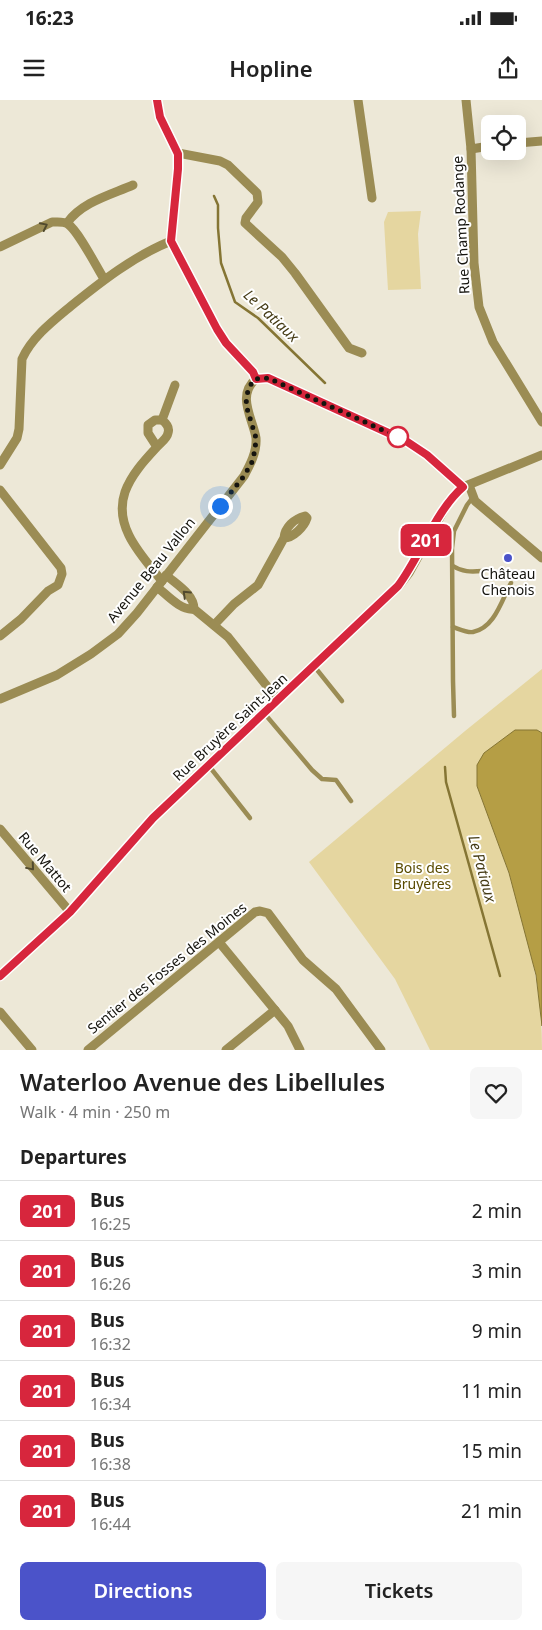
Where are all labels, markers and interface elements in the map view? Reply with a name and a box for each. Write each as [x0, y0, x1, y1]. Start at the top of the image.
text: 16:23 [25, 5, 74, 31]
text: Hopline [229, 53, 313, 83]
icon: menu [20, 54, 48, 82]
icon: share [494, 54, 522, 82]
map controls [481, 115, 526, 160]
button: locate [481, 115, 526, 160]
street label: Rue Champ Rodange [447, 155, 474, 295]
one-way arrow [39, 222, 48, 233]
water label: Le Patiaux [240, 284, 304, 347]
unlabelled marker [387, 426, 409, 448]
your location [208, 494, 233, 519]
street label: Avenue Beau Vallon [102, 513, 199, 626]
line badge: 201 [397, 524, 455, 556]
text: 201 [411, 528, 441, 552]
marker: Château Chenois [502, 552, 514, 564]
place label: Château Chenois [481, 564, 535, 599]
one-way arrow [183, 590, 192, 599]
street label: Rue Bruyère Saint-Jean [168, 669, 291, 785]
street label: Rue Mattot [15, 828, 76, 896]
water label: Le Patiaux [464, 833, 502, 905]
park label: Bois des Bruyères [393, 858, 452, 893]
one-way arrow [26, 861, 35, 870]
street label: Sentier des Fosses des Moines [83, 897, 250, 1038]
text: Waterloo Avenue des Libellules [20, 1065, 385, 1098]
button: heart [470, 1067, 522, 1119]
text: Walk · 4 min · 250 m [20, 1101, 170, 1123]
text: Departures [20, 1144, 127, 1170]
text: Bus [90, 1187, 125, 1213]
text: 2 min [472, 1198, 522, 1224]
text: 201 [32, 1199, 63, 1223]
text: 16:25 [90, 1213, 131, 1235]
text: Bus [90, 1247, 125, 1273]
text: 3 min [472, 1258, 522, 1284]
text: 201 [32, 1259, 63, 1283]
text: 16:26 [90, 1273, 131, 1295]
text: Bus [90, 1307, 125, 1333]
text: 9 min [472, 1318, 522, 1344]
text: 201 [32, 1319, 63, 1343]
text: 16:32 [90, 1333, 131, 1355]
text: Bus [90, 1367, 125, 1393]
text: 11 min [461, 1378, 522, 1404]
text: 201 [32, 1379, 63, 1403]
text: 16:34 [90, 1393, 131, 1415]
text: Bus [90, 1427, 125, 1453]
text: 15 min [461, 1438, 522, 1464]
text: 201 [32, 1439, 63, 1463]
text: 16:38 [90, 1453, 131, 1475]
text: Bus [90, 1487, 125, 1513]
text: 21 min [461, 1498, 522, 1524]
text: 201 [32, 1499, 63, 1523]
text: 16:44 [90, 1513, 131, 1535]
button: Directions [20, 1562, 266, 1620]
button: Tickets [276, 1562, 522, 1620]

